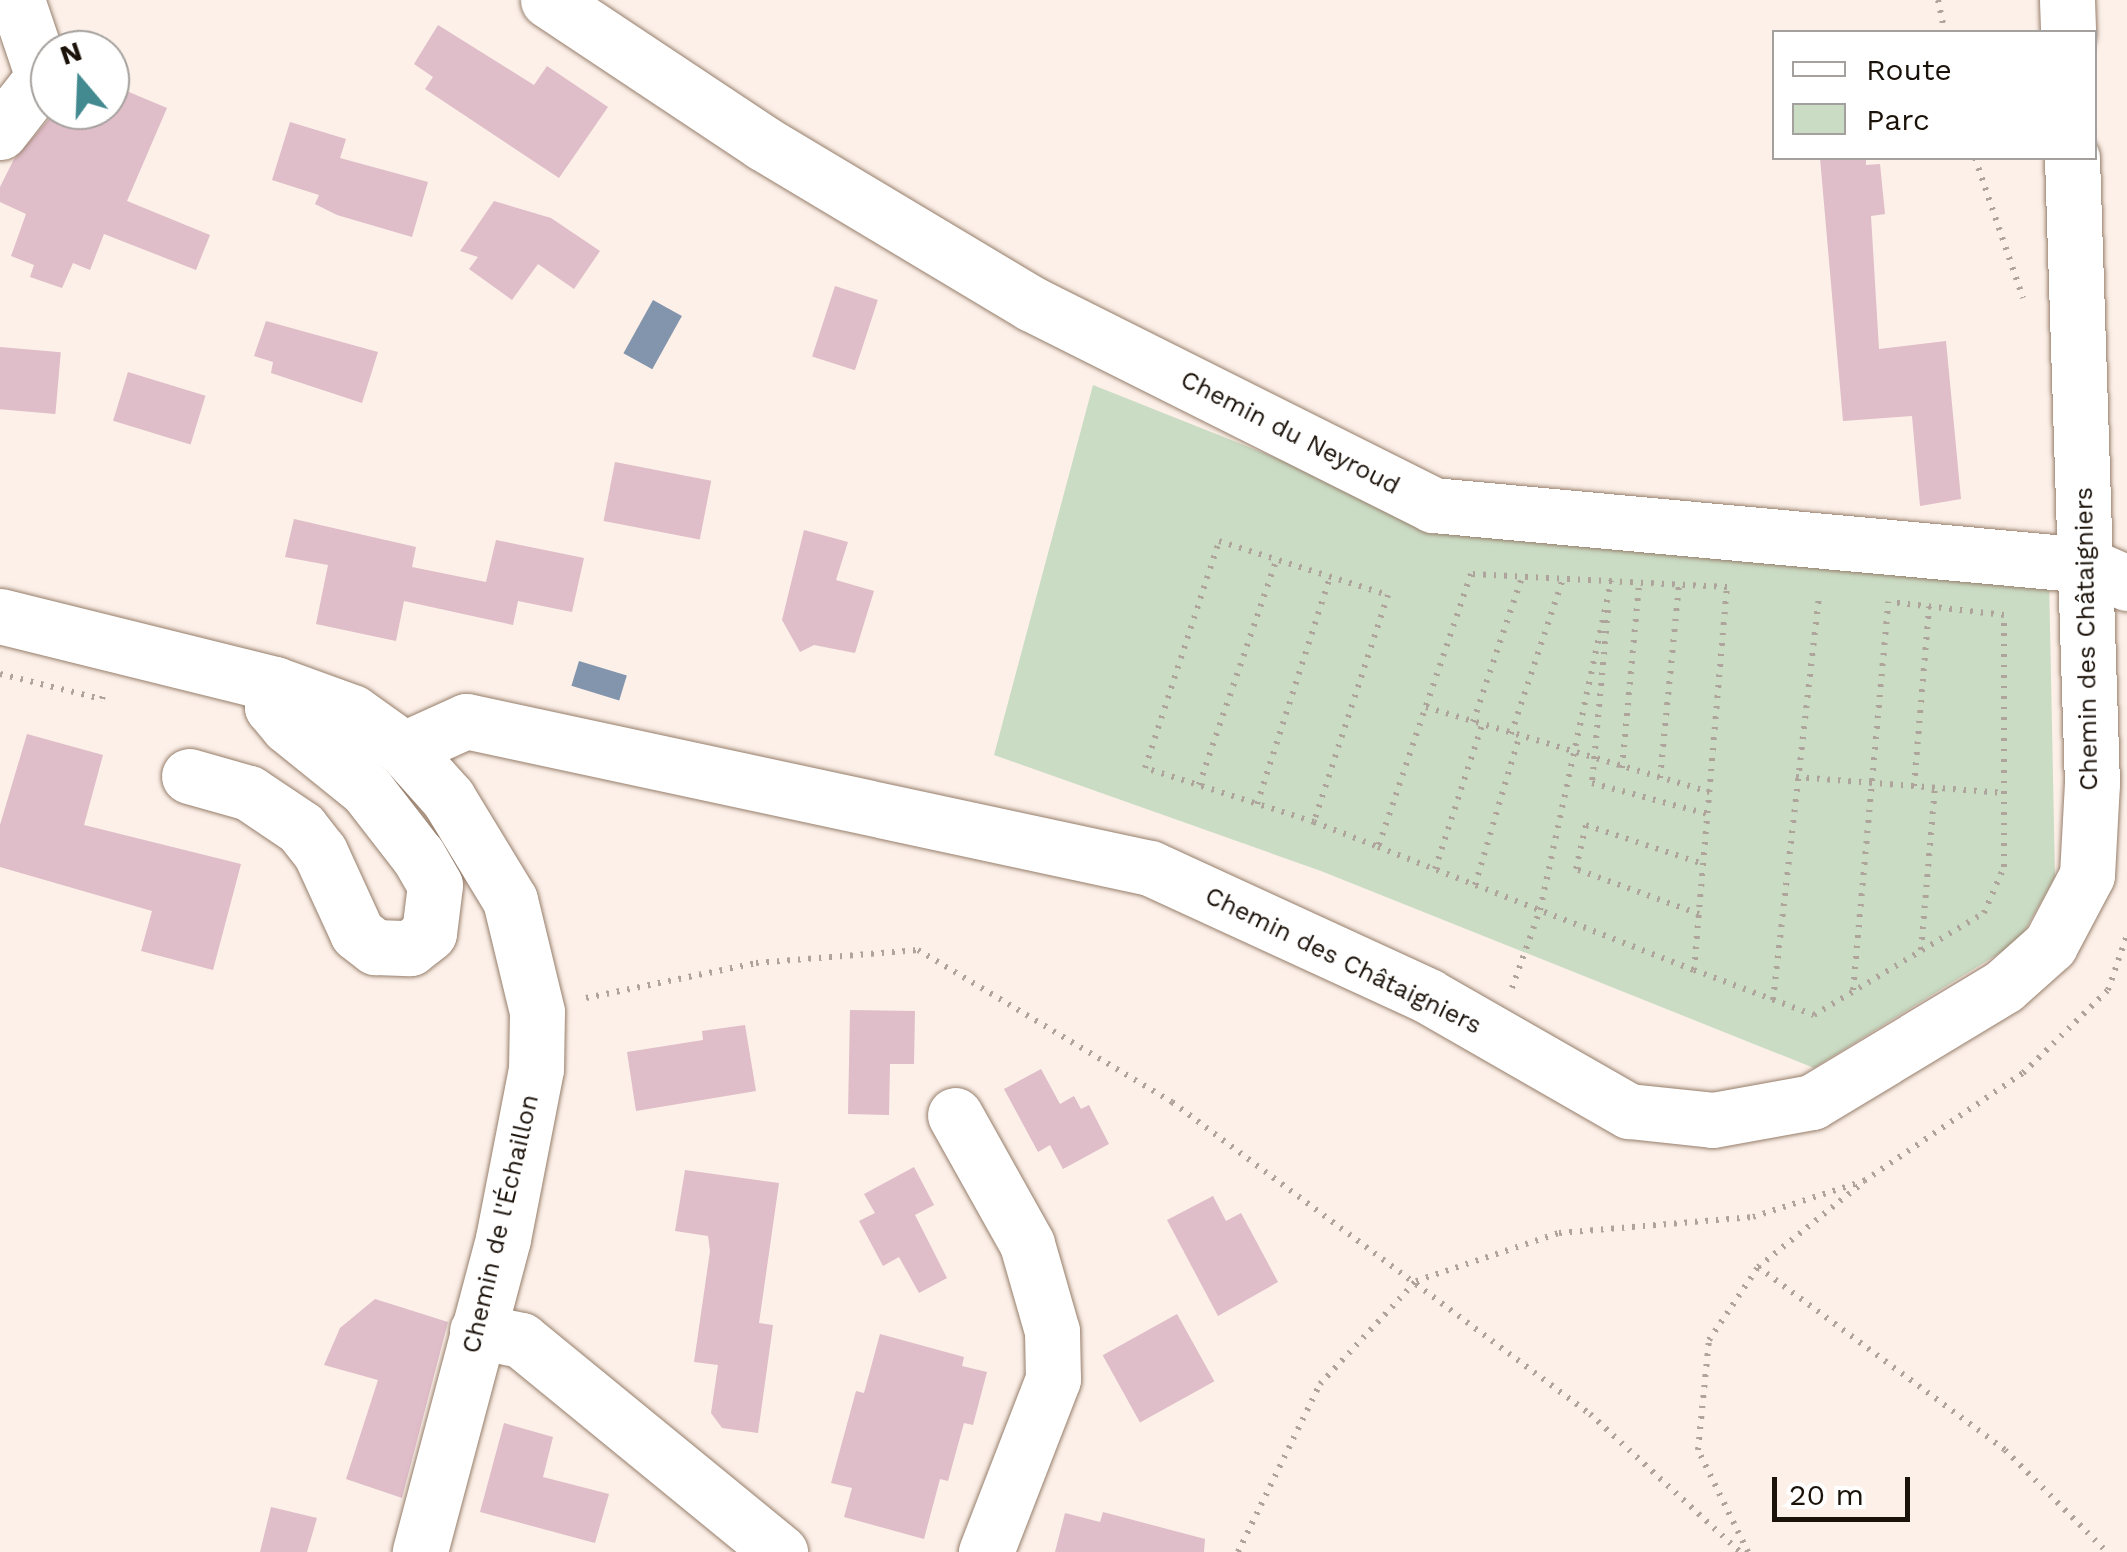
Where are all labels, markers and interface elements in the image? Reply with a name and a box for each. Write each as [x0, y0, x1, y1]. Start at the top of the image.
north arrow [30, 30, 130, 130]
legend [1772, 30, 2097, 160]
text: N [56, 34, 86, 72]
text: Route [1866, 52, 1952, 87]
text: Parc [1866, 102, 1930, 137]
street label: Chemin du Neyroud [1175, 365, 1405, 501]
street label: Chemin des Châtaigniers [2069, 487, 2105, 791]
street label: Chemin des Châtaigniers [1200, 881, 1486, 1041]
street label: Chemin de l'Échaillon [457, 1092, 545, 1356]
scale bar [1777, 1457, 1914, 1519]
text: 20 m [1789, 1477, 1864, 1512]

